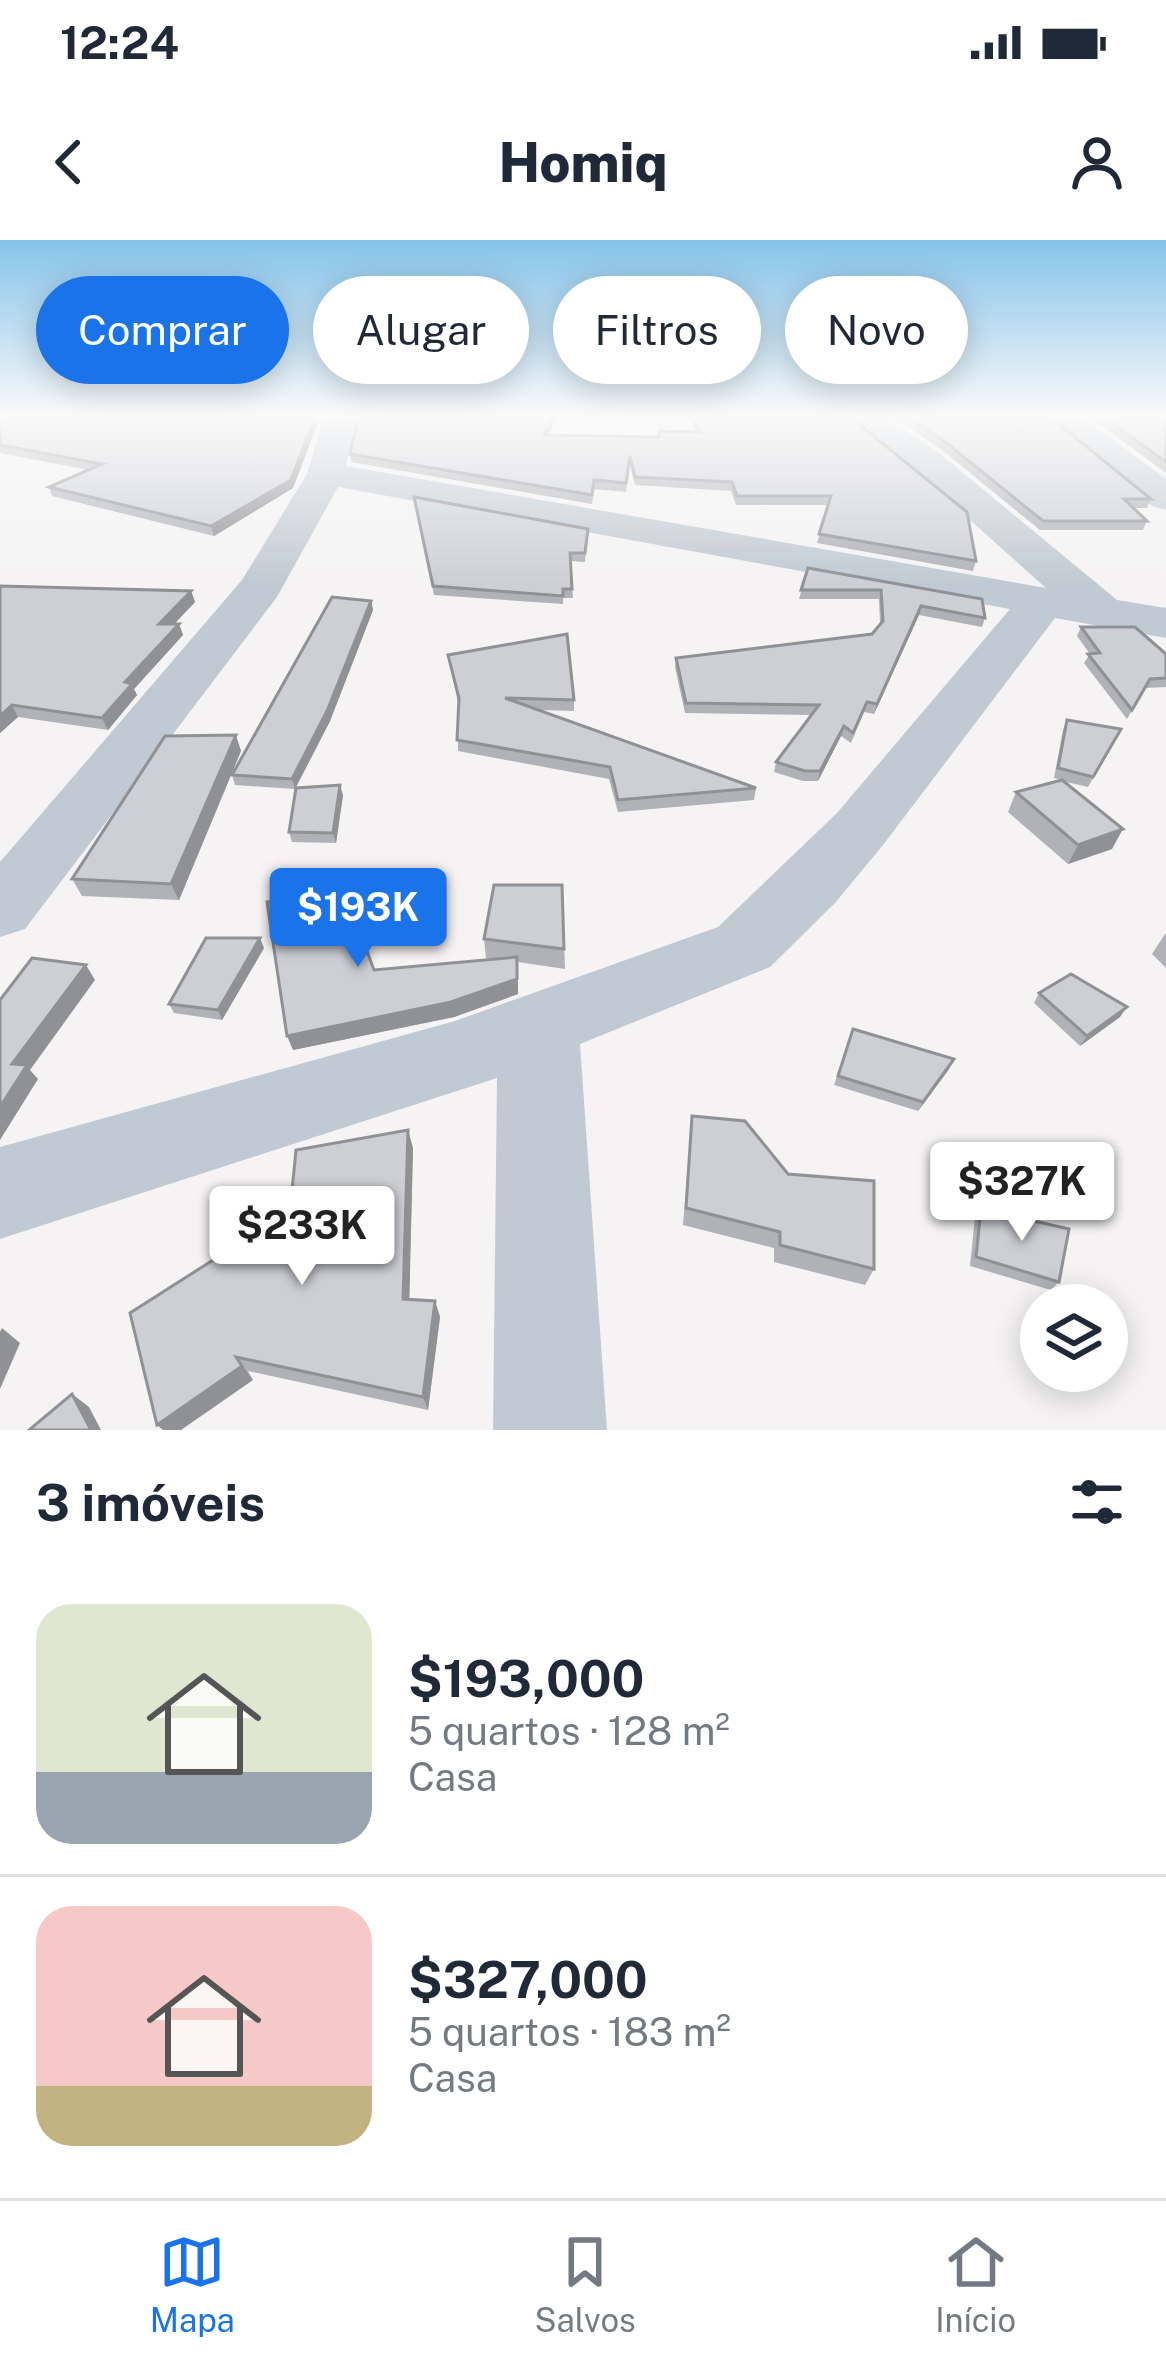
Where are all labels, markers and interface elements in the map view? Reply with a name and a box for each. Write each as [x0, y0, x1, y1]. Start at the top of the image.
text: 12:24 [60, 16, 179, 69]
icon: back [36, 129, 102, 195]
icon: person [1064, 129, 1130, 195]
text: Homiq [498, 131, 668, 194]
chip: Comprar [36, 276, 289, 384]
chip: Alugar [313, 276, 529, 384]
chip: Filtros [553, 276, 761, 384]
chip: Novo [785, 276, 968, 384]
pin: $193K [274, 868, 442, 970]
text: $193K [297, 884, 419, 930]
pin: $327K [938, 1142, 1106, 1244]
text: $327K [957, 1158, 1087, 1204]
pin: $233K [218, 1186, 386, 1288]
text: $233K [236, 1202, 368, 1248]
map controls [1020, 1284, 1128, 1392]
button: layers [1020, 1284, 1128, 1392]
icon: filters [1064, 1469, 1130, 1535]
text: 3 imóveis [36, 1473, 265, 1532]
text: $193,000 [408, 1649, 644, 1708]
icon: home [132, 1652, 276, 1796]
text: 5 quartos · 128 m² [408, 1708, 730, 1754]
text: Casa [408, 1754, 497, 1800]
text: $327,000 [408, 1950, 648, 2009]
icon: home [132, 1954, 276, 2098]
text: 5 quartos · 183 m² [408, 2009, 731, 2055]
text: Casa [408, 2055, 497, 2101]
tab: Mapa [150, 2229, 235, 2339]
tab: Salvos [534, 2229, 636, 2339]
tab: Início [935, 2229, 1016, 2339]

